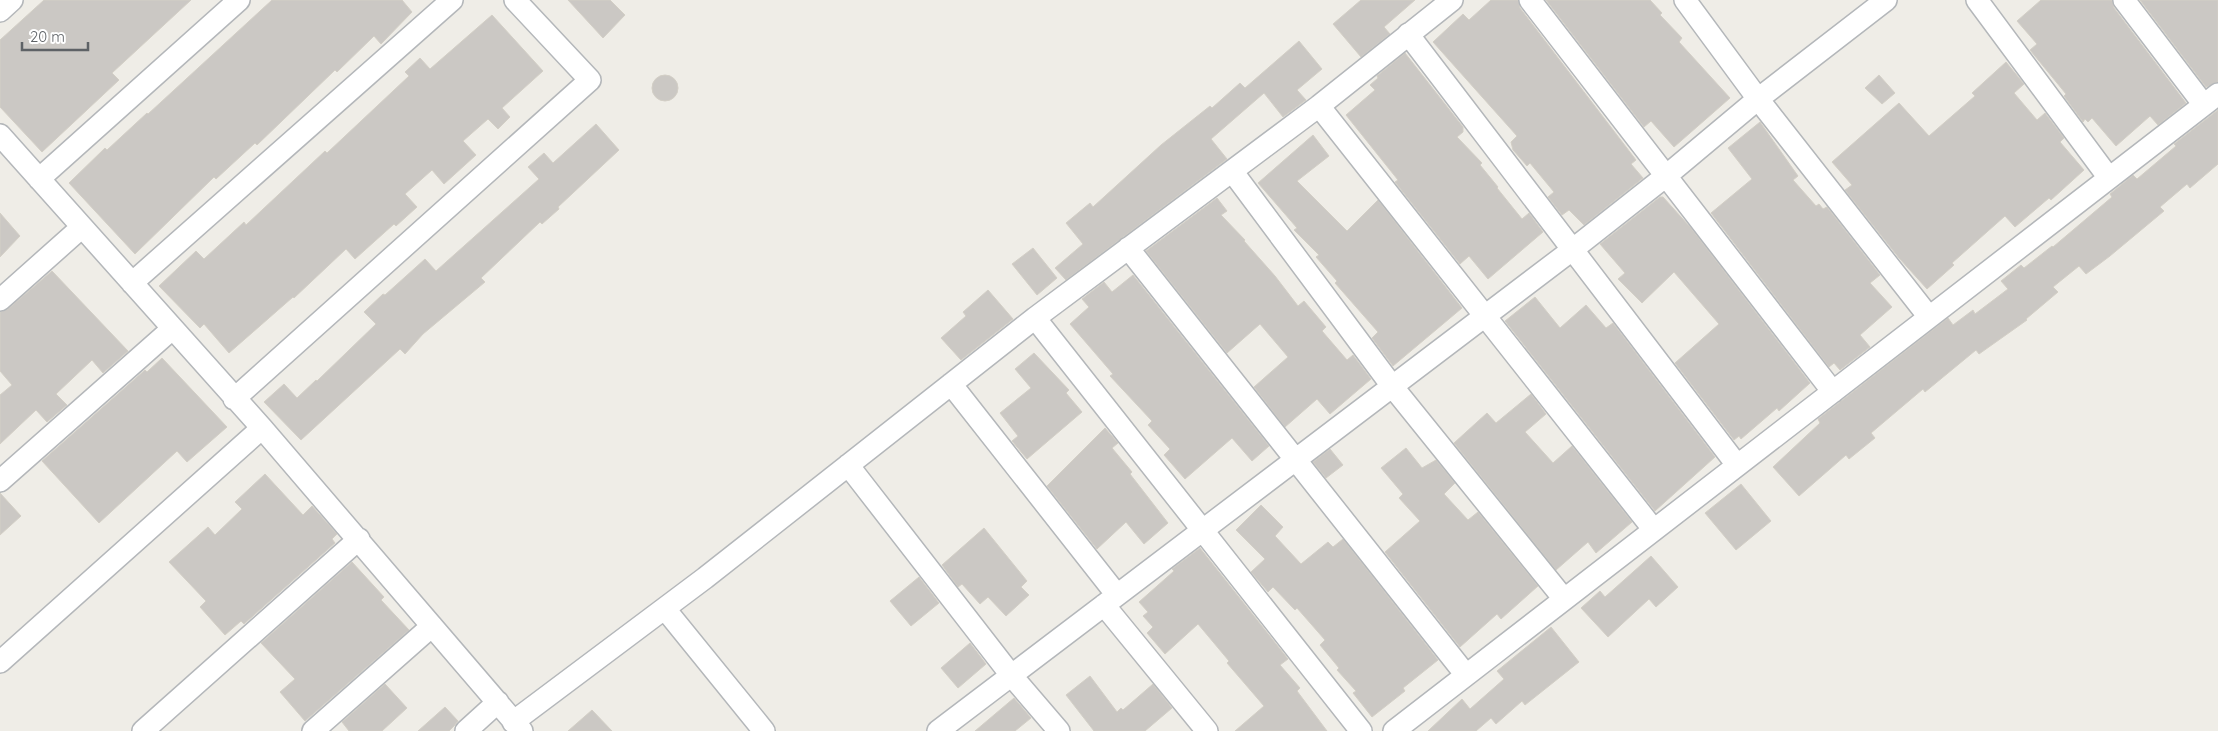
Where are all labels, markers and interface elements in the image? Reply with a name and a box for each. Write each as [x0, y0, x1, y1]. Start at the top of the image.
scale bar [22, 20, 89, 52]
text: 20 m [30, 27, 65, 46]

